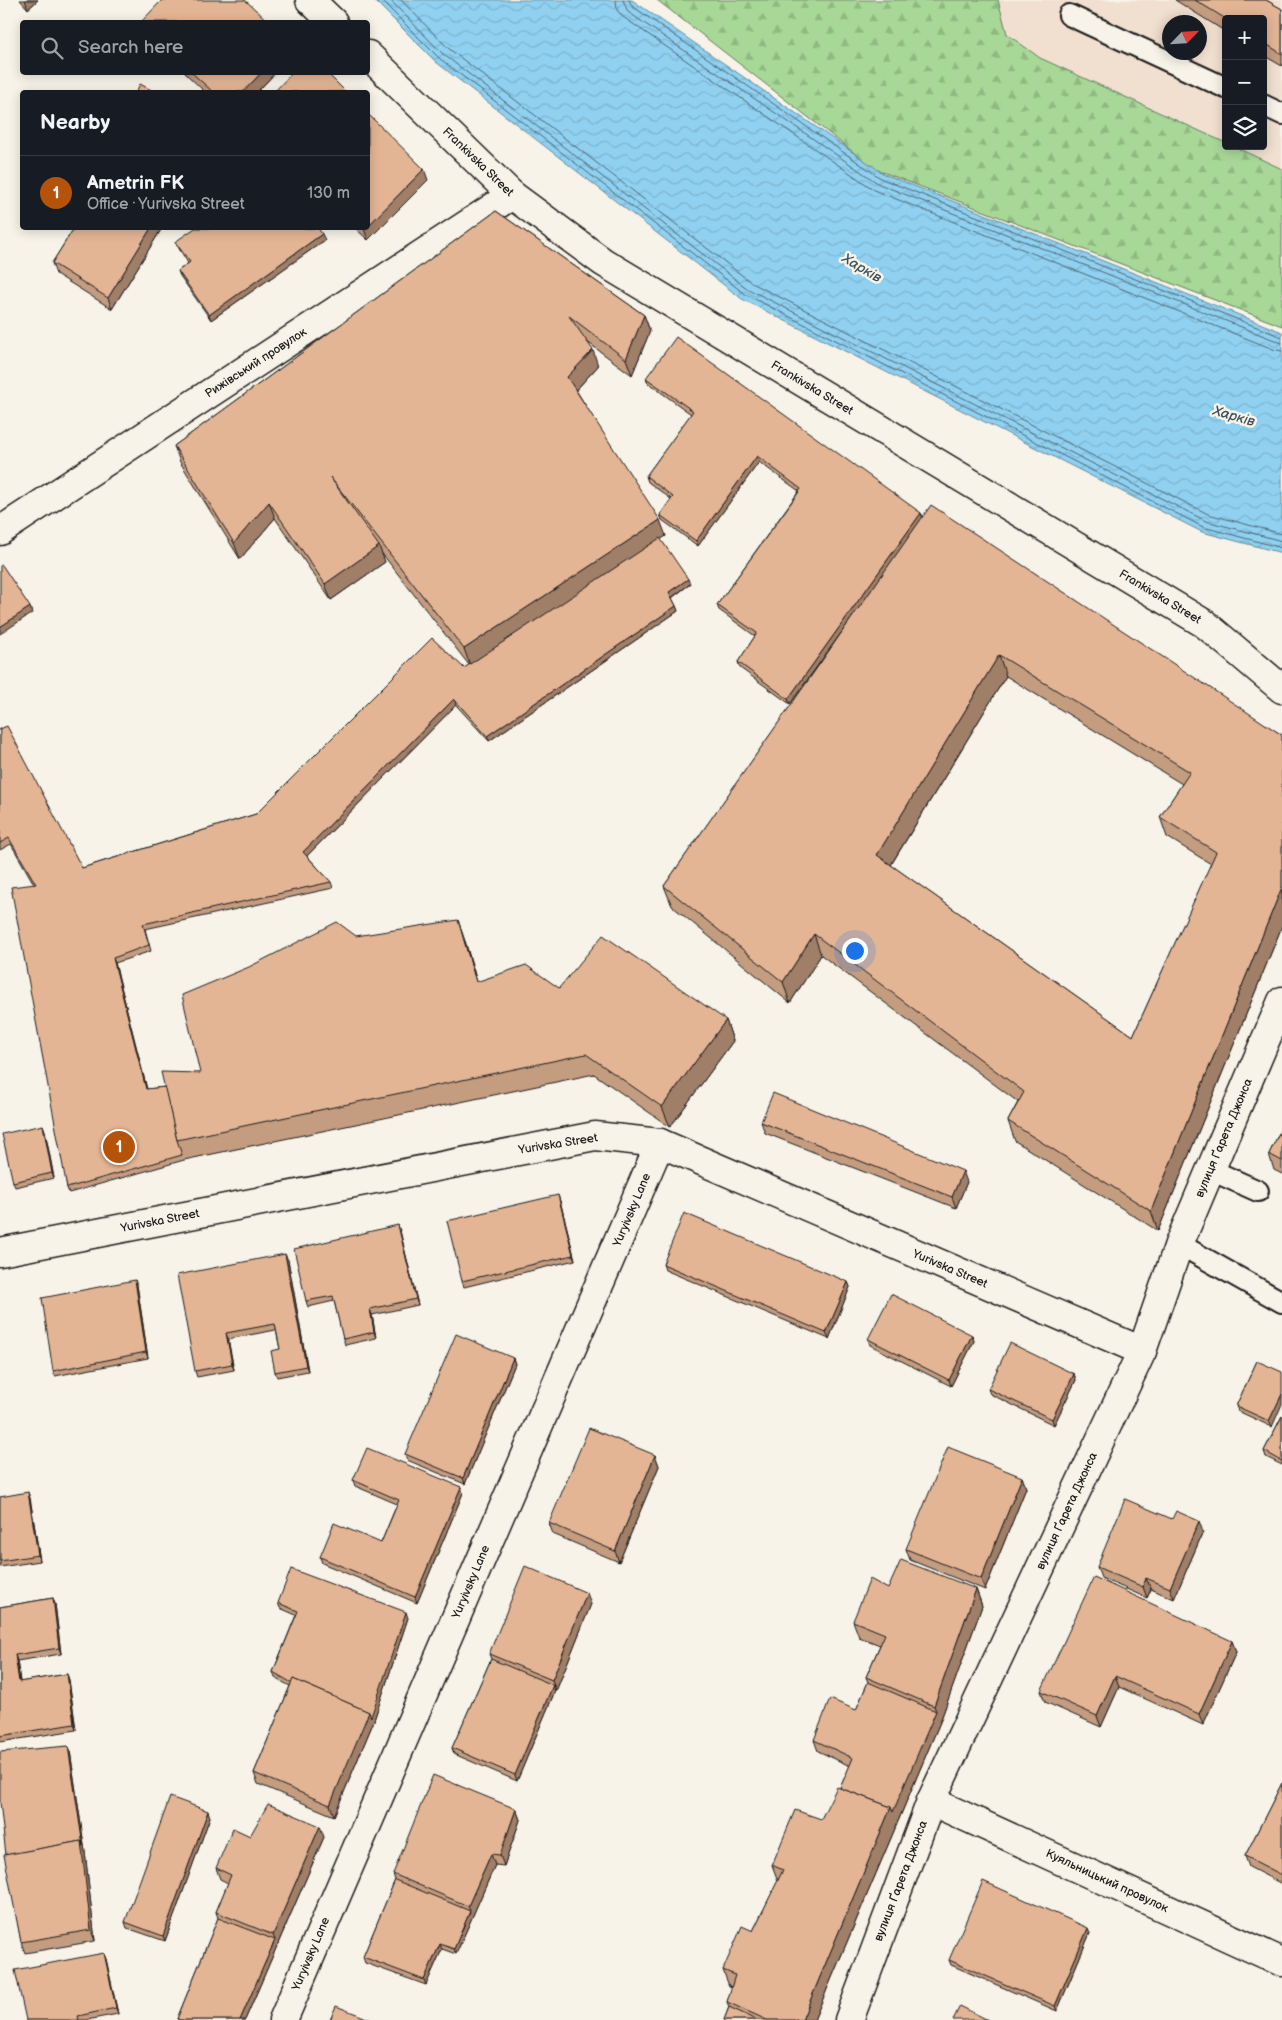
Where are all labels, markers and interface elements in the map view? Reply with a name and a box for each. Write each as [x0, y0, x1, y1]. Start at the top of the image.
north arrow [1162, 15, 1207, 60]
map controls [1222, 15, 1267, 150]
button: + [1222, 15, 1267, 60]
search box [20, 20, 370, 75]
icon: search [38, 34, 66, 62]
text: Search here [78, 36, 183, 59]
button: − [1222, 60, 1267, 105]
button: layers [1222, 105, 1267, 150]
text: Nearby [40, 110, 110, 135]
street label: Frankivska Street [439, 124, 517, 200]
text: Ametrin FK [87, 172, 184, 195]
text: 1 [53, 184, 59, 203]
text: 130 m [307, 184, 350, 203]
text: Office · Yurivska Street [87, 195, 245, 214]
water label: Харків [838, 249, 885, 287]
street label: Рижівський провулок [202, 324, 310, 401]
street label: Frankivska Street [768, 358, 856, 419]
water label: Харків [1210, 402, 1258, 430]
street label: Frankivska Street [1116, 567, 1204, 628]
your location [842, 938, 868, 964]
street label: вулиця Ґарета Джонса [1192, 1076, 1256, 1200]
pin: 1 [103, 1128, 135, 1166]
street label: Yurivska Street [516, 1130, 599, 1158]
street label: Yuryivsky Lane [609, 1171, 654, 1250]
street label: Yurivska Street [118, 1206, 201, 1236]
street label: Yurivska Street [909, 1246, 990, 1292]
street label: вулиця Ґарета Джонса [1033, 1450, 1101, 1572]
street label: Yuryivsky Lane [448, 1543, 493, 1622]
street label: вулиця Ґарета Джонса [871, 1819, 931, 1943]
street label: Куяльницький провулок [1043, 1846, 1171, 1916]
street label: Yuryivsky Lane [288, 1915, 333, 1994]

